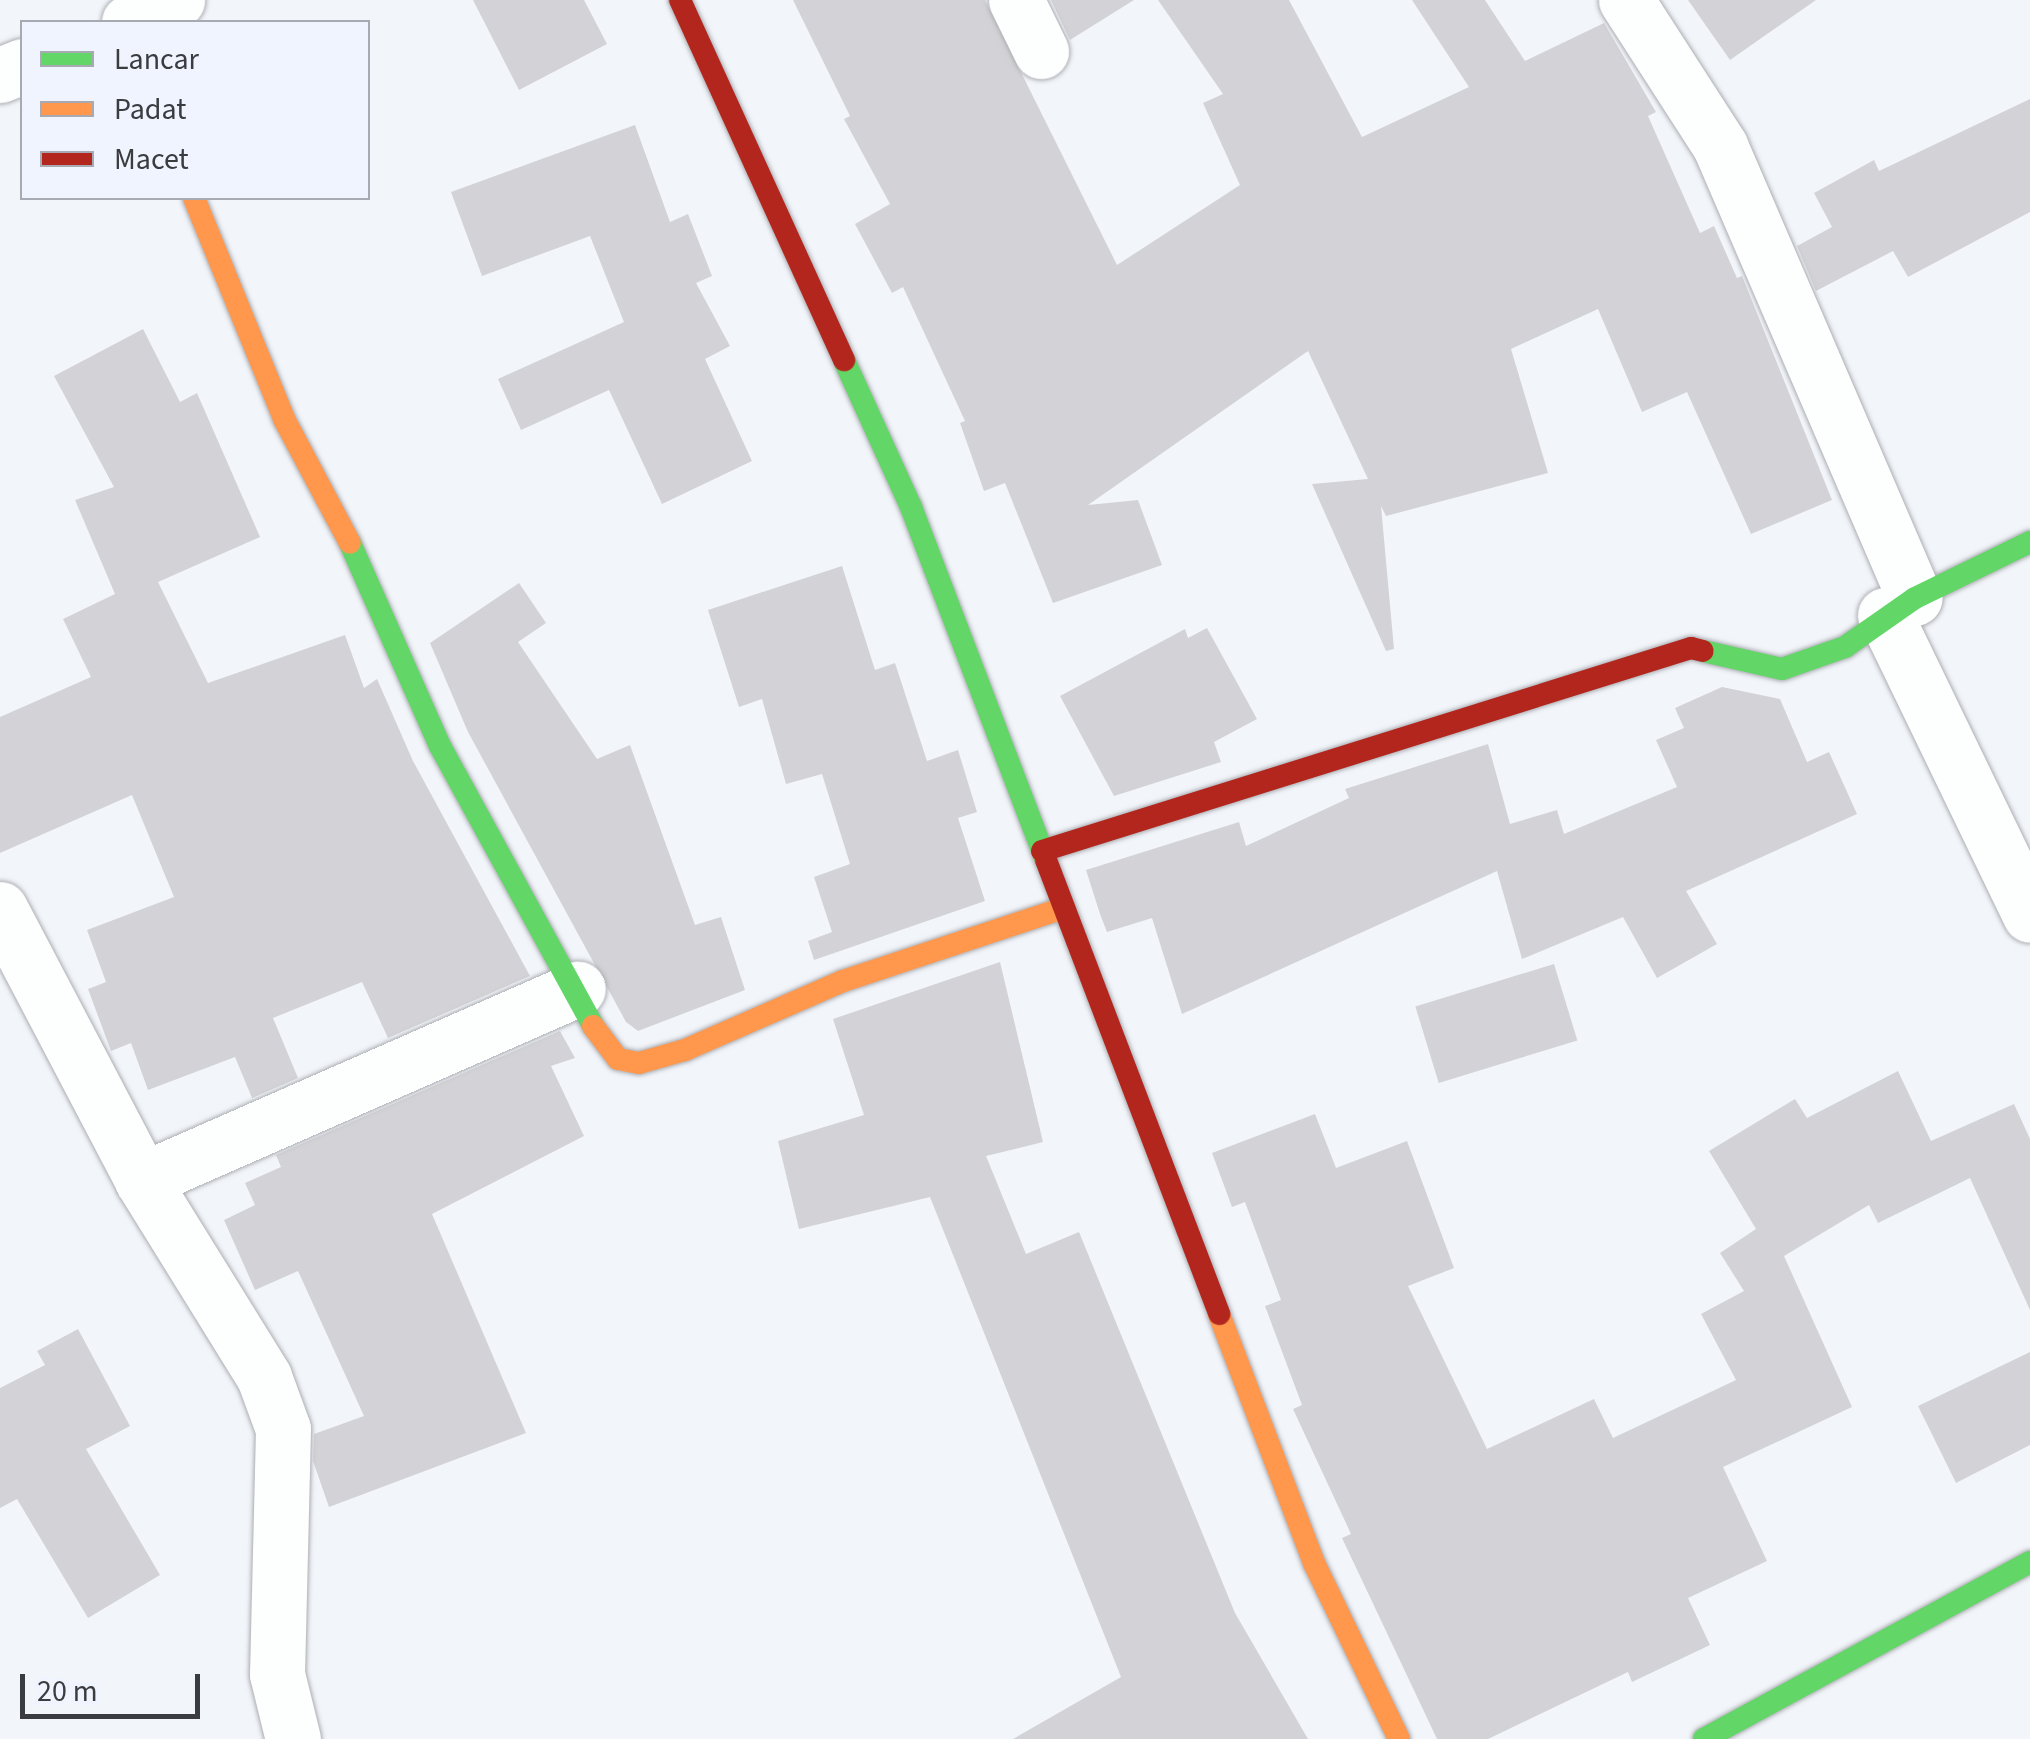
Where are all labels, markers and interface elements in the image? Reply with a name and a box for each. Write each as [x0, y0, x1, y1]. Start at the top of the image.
legend [20, 20, 370, 200]
text: Lancar [114, 38, 199, 81]
text: Padat [114, 88, 186, 131]
text: Macet [114, 138, 189, 181]
scale bar [25, 1654, 205, 1716]
text: 20 m [37, 1670, 98, 1713]

